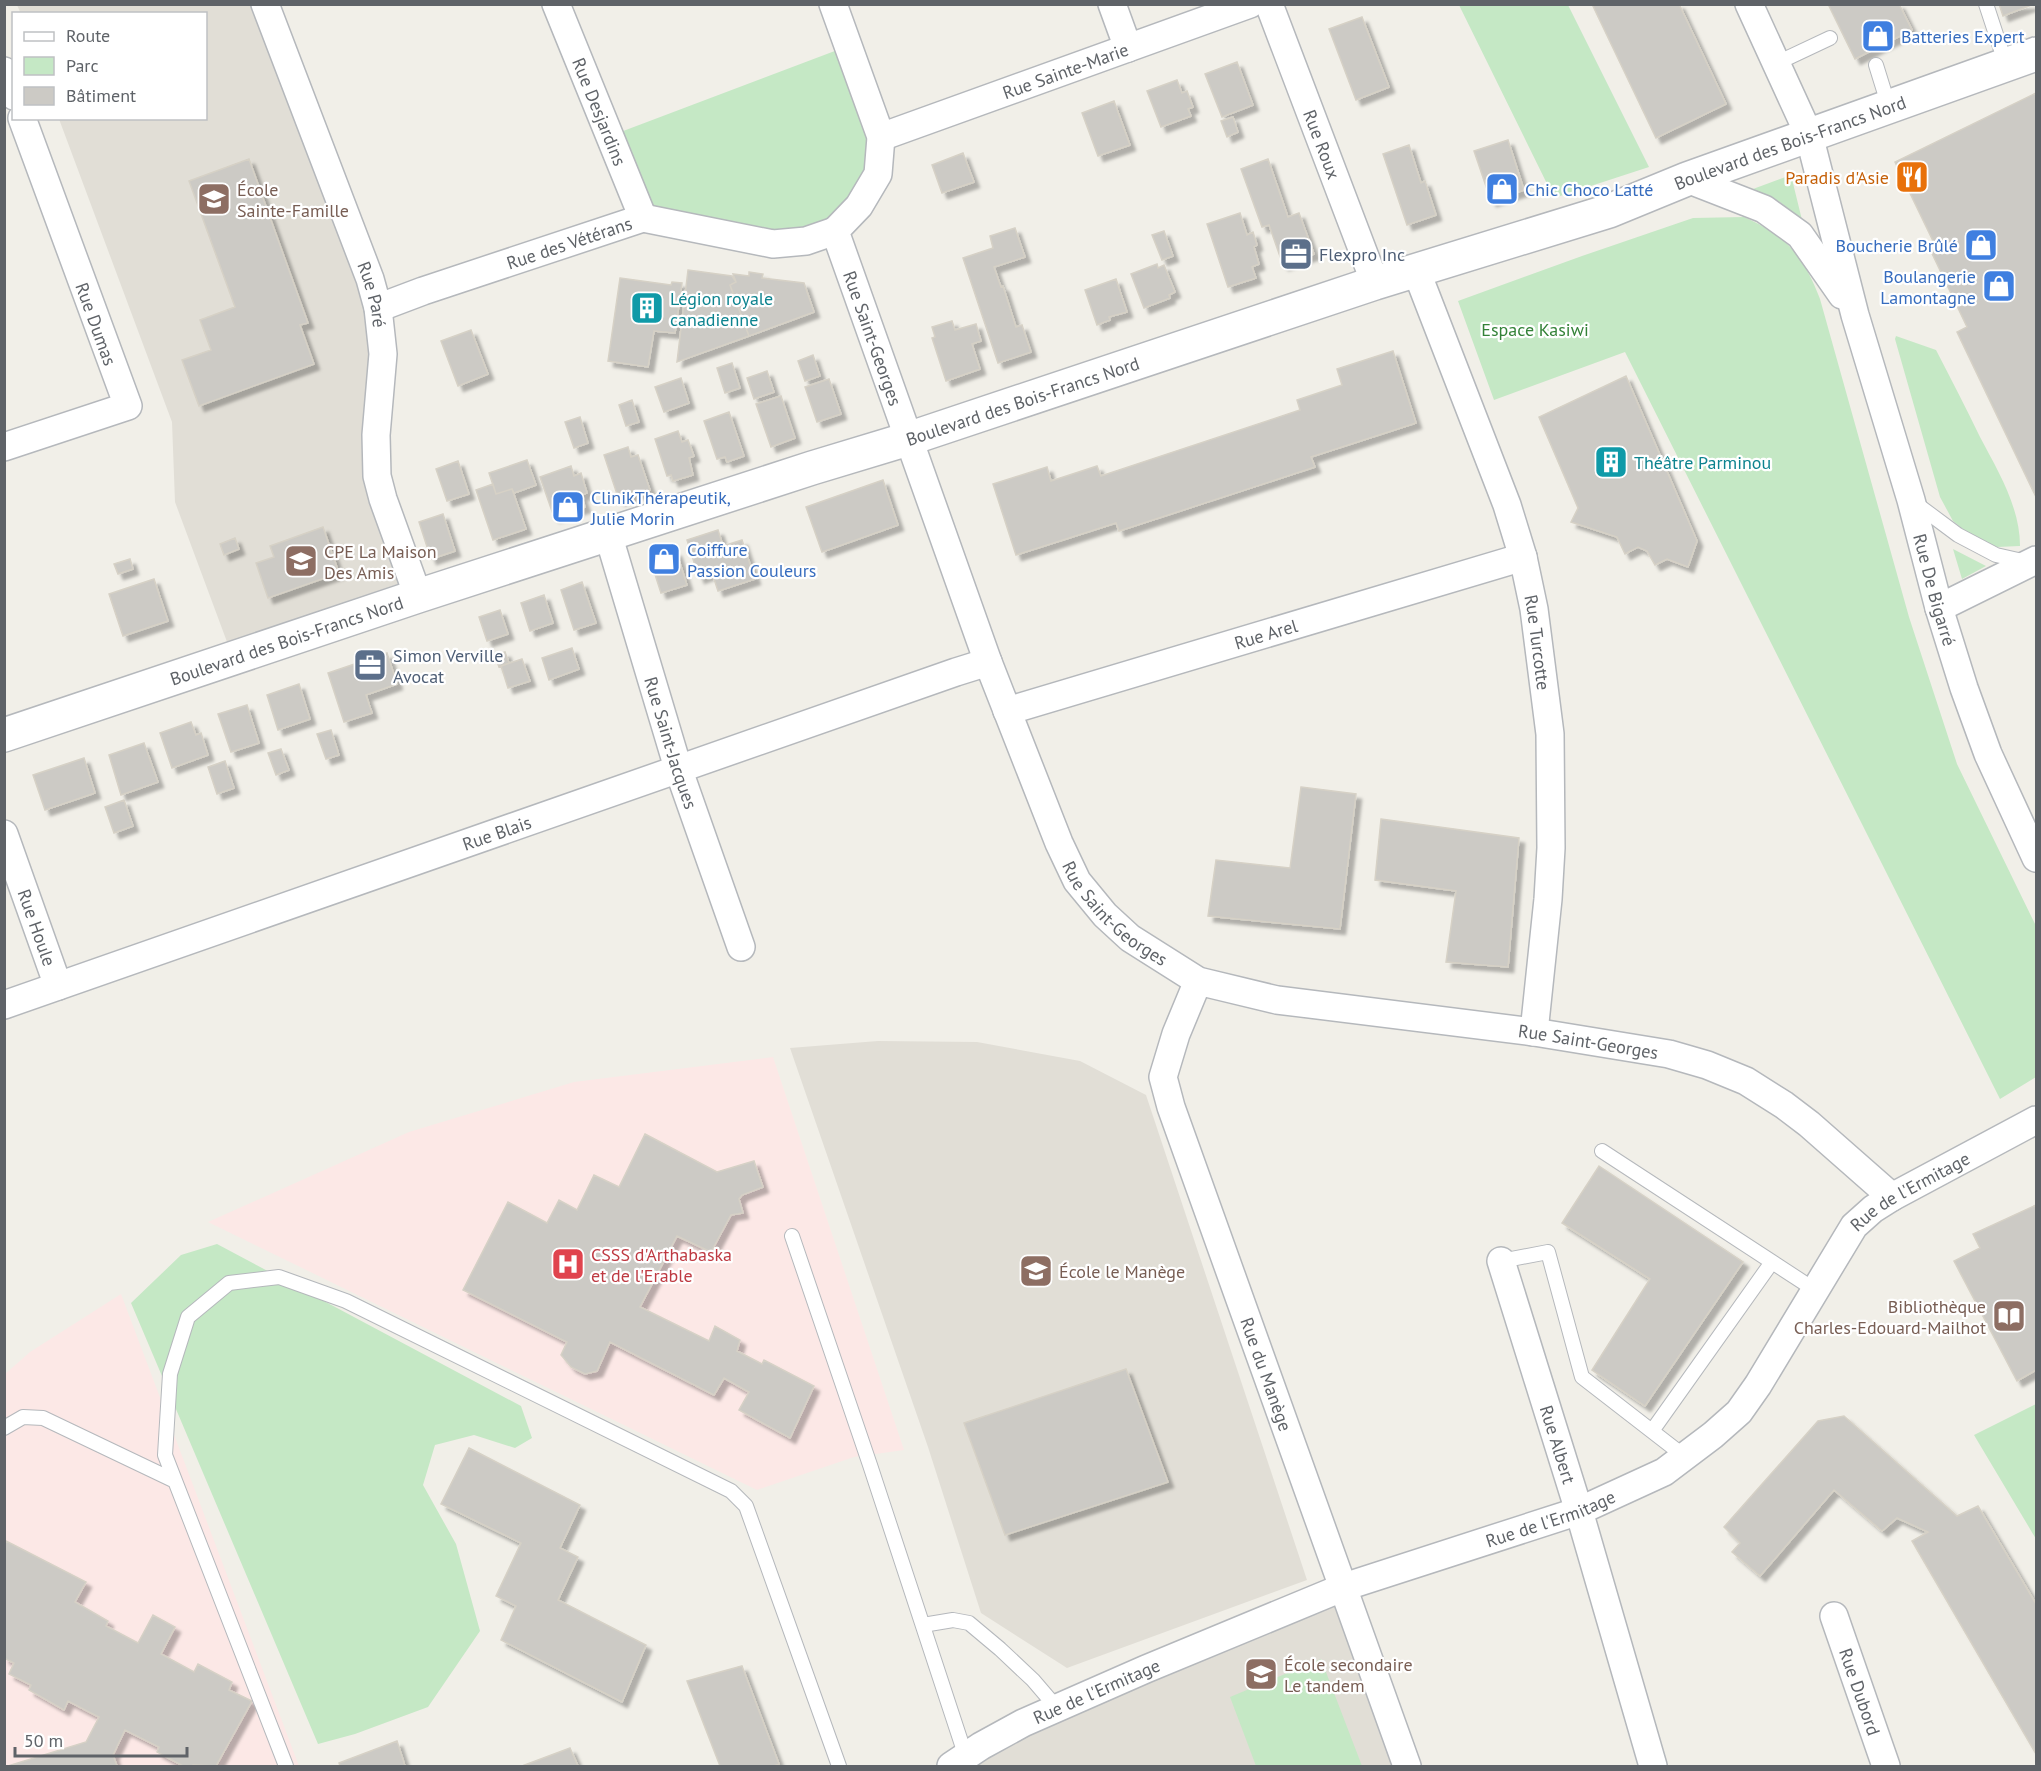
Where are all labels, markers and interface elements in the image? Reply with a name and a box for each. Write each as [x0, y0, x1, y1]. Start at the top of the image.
legend [12, 12, 207, 120]
shop icon: Batteries Expert [1860, 18, 1896, 54]
text: Route [66, 24, 110, 47]
place label: Batteries Expert [1901, 25, 2025, 48]
street label: Rue Sainte-Marie [999, 37, 1131, 104]
text: Parc [66, 54, 99, 77]
street label: Rue Desjardins [567, 54, 632, 169]
text: Bâtiment [66, 84, 136, 107]
street label: Boulevard des Bois-Francs Nord [1670, 90, 1909, 195]
street label: Rue Roux [1299, 106, 1346, 182]
restaurant icon: Paradis d'Asie [1894, 159, 1930, 195]
place label: Paradis d'Asie [1785, 166, 1889, 189]
shop icon: Chic Choco Latté [1484, 171, 1520, 207]
place label: École Sainte-Famille [237, 178, 349, 222]
place label: Chic Choco Latté [1525, 178, 1653, 201]
school or university icon: École Sainte-Famille [196, 181, 232, 217]
street label: Rue des Vétérans [503, 211, 635, 274]
shop icon: Boucherie Brûlé [1963, 227, 1999, 263]
place label: Boucherie Brûlé [1835, 234, 1958, 257]
office icon: Flexpro Inc [1278, 236, 1314, 272]
place label: Flexpro Inc [1319, 243, 1405, 266]
street label: Rue Paré [353, 258, 392, 329]
place label: Boulangerie Lamontagne [1880, 265, 1976, 309]
street label: Rue Saint-Georges [838, 268, 908, 409]
shop icon: Boulangerie Lamontagne [1981, 268, 2017, 304]
street label: Rue Dumas [70, 279, 122, 369]
place label: Légion royale canadienne [670, 287, 773, 331]
building icon: Légion royale canadienne [629, 290, 665, 326]
park label: Espace Kasiwi [1481, 318, 1589, 341]
street label: Boulevard des Bois-Francs Nord [903, 351, 1142, 450]
building icon: Théâtre Parminou [1593, 444, 1629, 480]
place label: Théâtre Parminou [1634, 451, 1771, 474]
place label: ClinikThérapeutik, Julie Morin [590, 486, 731, 530]
shop icon: ClinikThérapeutik, Julie Morin [550, 489, 586, 525]
street label: Rue De Bigarré [1909, 531, 1962, 649]
place label: Coiffure Passion Couleurs [687, 538, 816, 582]
place label: CPE La Maison Des Amis [324, 540, 437, 584]
shop icon: Coiffure Passion Couleurs [646, 541, 682, 577]
school or university icon: CPE La Maison Des Amis [283, 543, 319, 579]
street label: Boulevard des Bois-Francs Nord [167, 590, 406, 690]
street label: Rue Turcotte [1520, 592, 1556, 691]
street label: Rue Arel [1231, 613, 1301, 654]
place label: Simon Verville Avocat [393, 644, 503, 688]
office icon: Simon Verville Avocat [352, 647, 388, 683]
street label: Rue Saint-Jacques [640, 674, 703, 812]
street label: Rue Blais [459, 810, 534, 855]
street label: Rue Saint-Georges [1058, 857, 1172, 970]
street label: Rue Houle [13, 886, 61, 969]
street label: Rue Saint-Georges [1517, 1019, 1660, 1064]
street label: Rue de l'Ermitage [1845, 1146, 1973, 1236]
place label: CSSS d'Arthabaska et de l'Erable [591, 1243, 732, 1287]
hospital icon: CSSS d'Arthabaska et de l'Erable [550, 1246, 586, 1282]
school or university icon: École le Manège [1018, 1253, 1054, 1289]
place label: École le Manège [1059, 1260, 1185, 1283]
place label: Bibliothèque Charles-Edouard-Mailhot [1794, 1295, 1986, 1339]
library icon: Bibliothèque Charles-Edouard-Mailhot [1991, 1298, 2027, 1334]
street label: Rue du Manège [1236, 1314, 1298, 1434]
street label: Rue Albert [1535, 1402, 1581, 1486]
street label: Rue de l'Ermitage [1483, 1484, 1619, 1552]
street label: Rue Dubord [1834, 1645, 1886, 1738]
street label: Rue de l'Ermitage [1029, 1653, 1163, 1729]
place label: École secondaire Le tandem [1284, 1653, 1413, 1697]
school or university icon: École secondaire Le tandem [1243, 1656, 1279, 1692]
scale bar [15, 1720, 188, 1758]
text: 50 m [24, 1729, 63, 1752]

